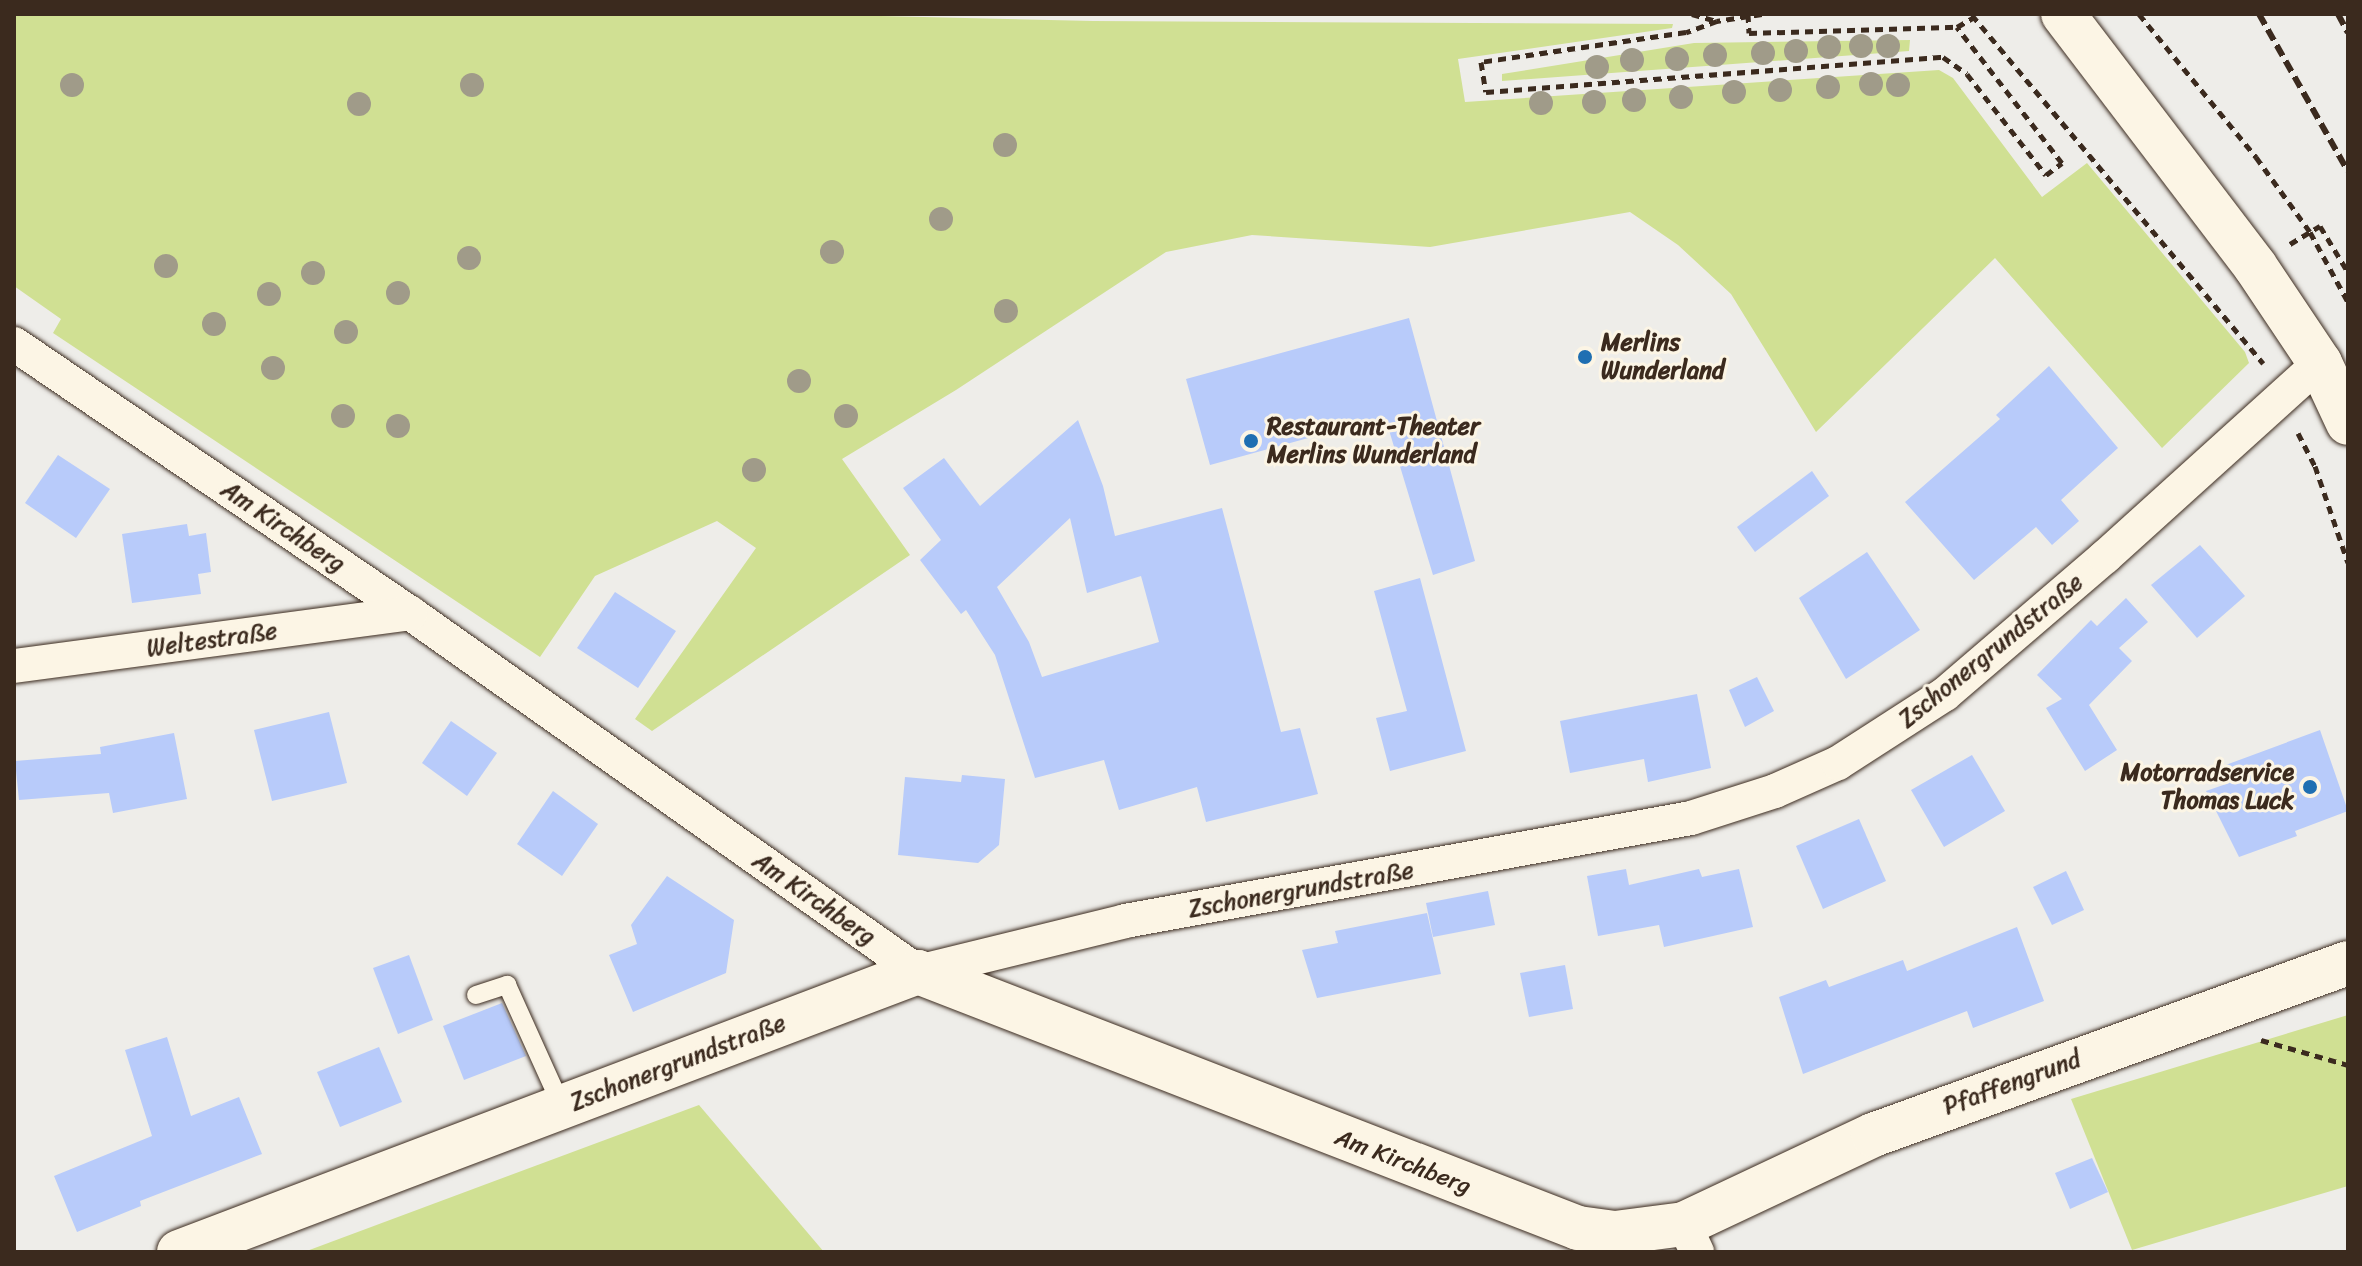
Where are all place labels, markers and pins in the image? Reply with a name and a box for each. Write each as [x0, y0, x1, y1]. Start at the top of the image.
place label: Merlins Wunderland [1601, 329, 1725, 385]
marker: Merlins Wunderland [1576, 348, 1594, 366]
place label: Restaurant-Theater Merlins Wunderland [1267, 413, 1480, 469]
marker: Restaurant-Theater Merlins Wunderland [1242, 432, 1260, 450]
place label: Motorradservice Thomas Luck [2121, 759, 2294, 815]
marker: Motorradservice Thomas Luck [2301, 778, 2319, 796]

